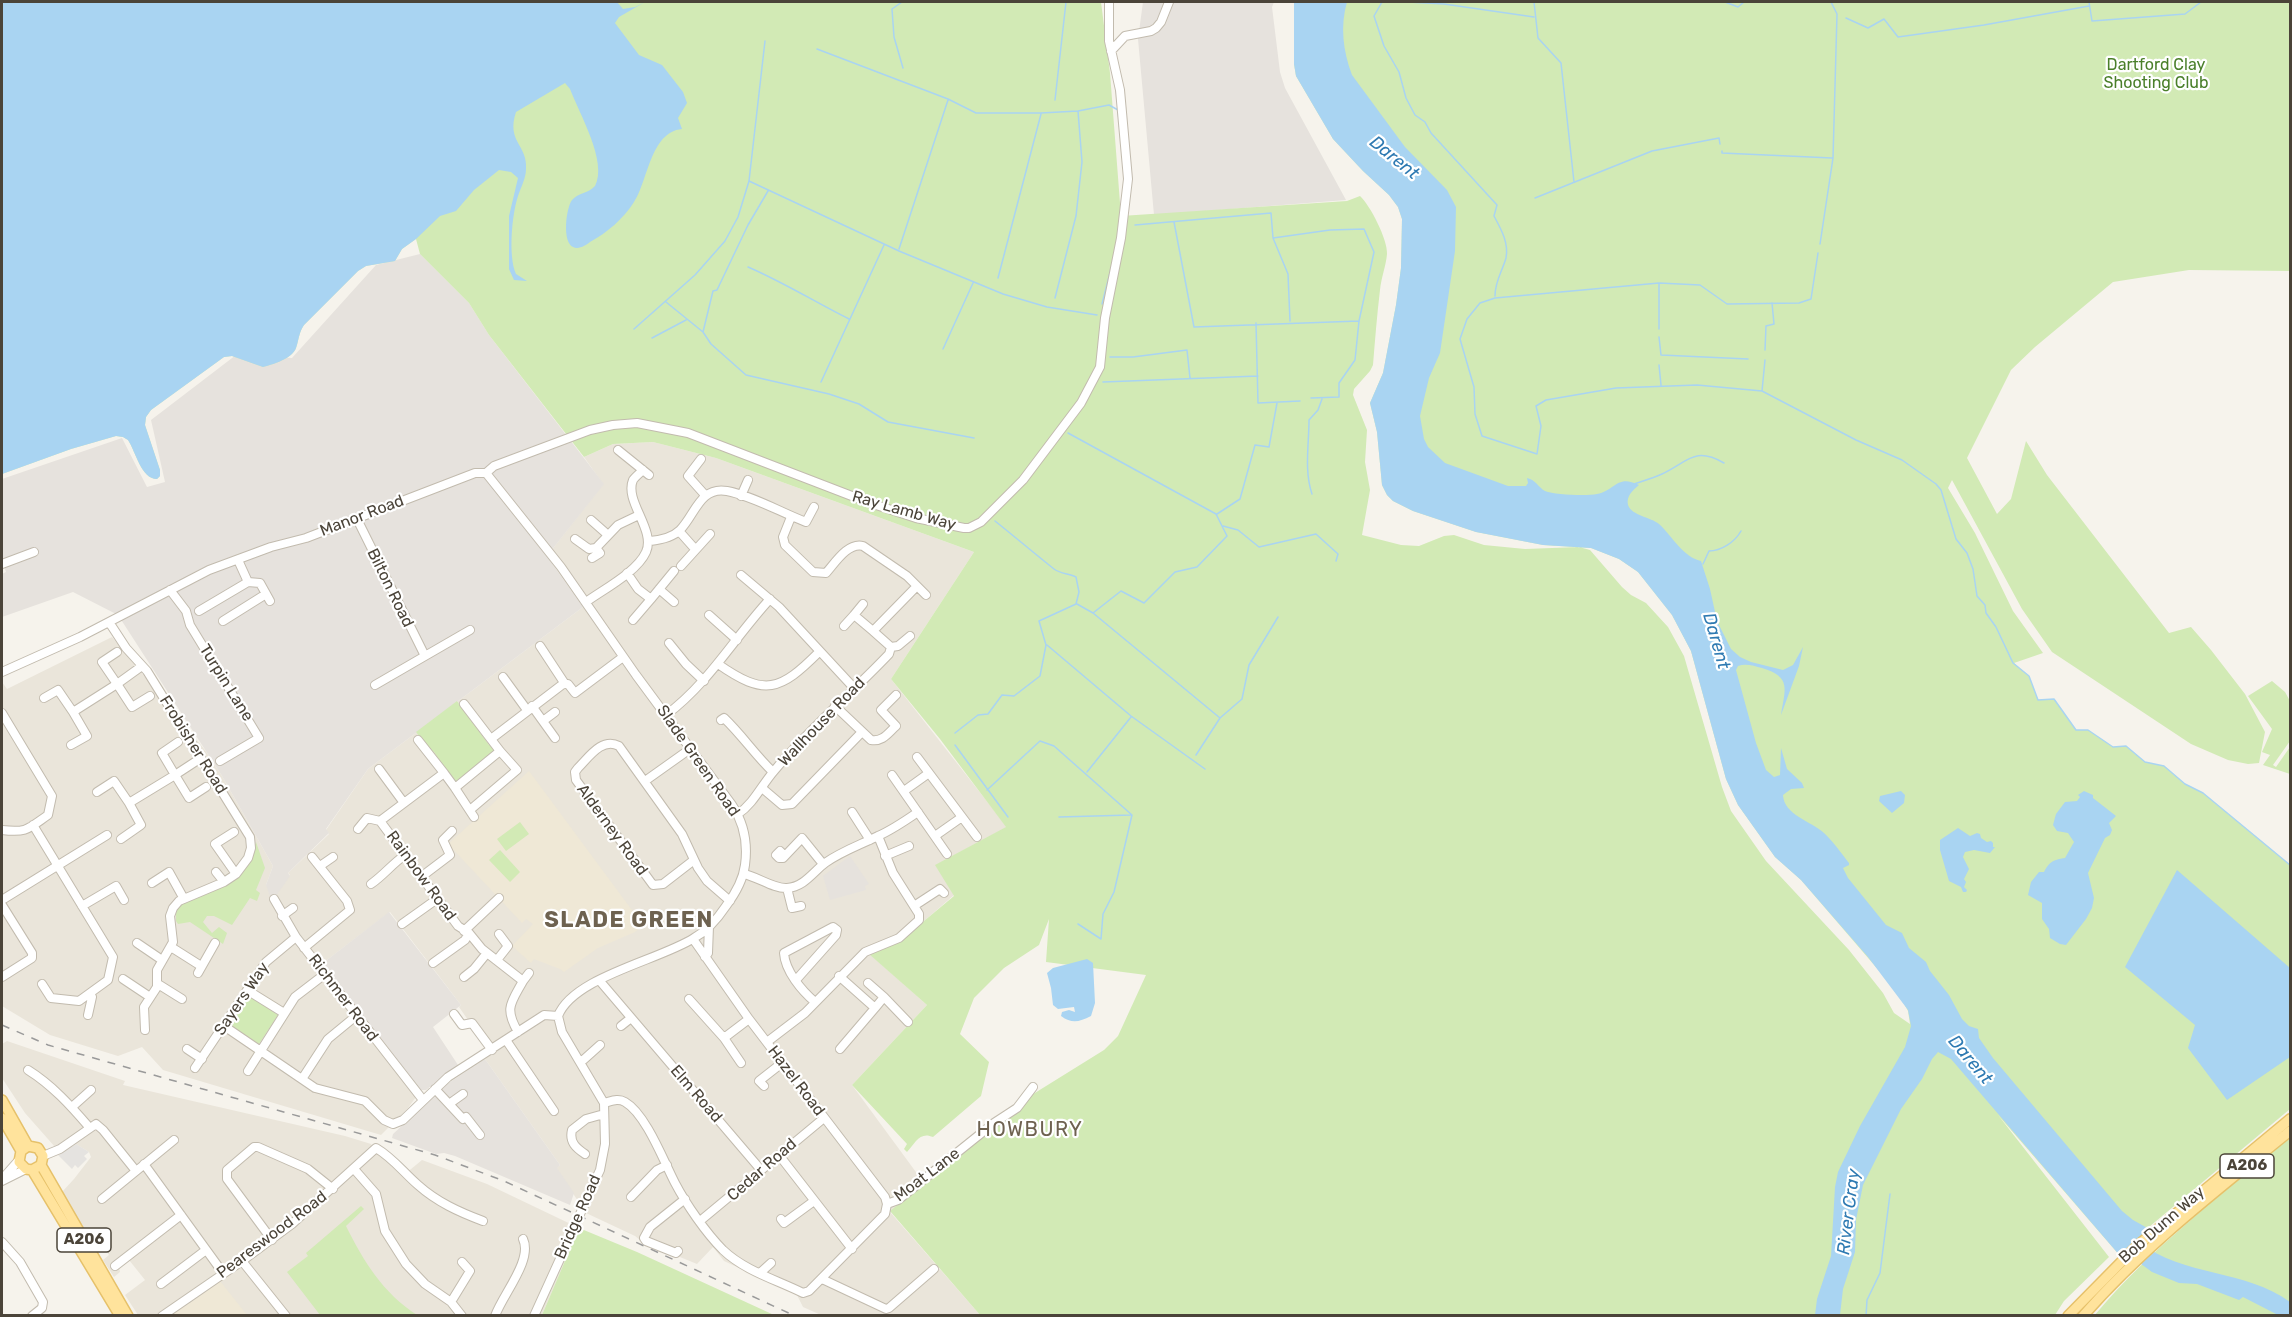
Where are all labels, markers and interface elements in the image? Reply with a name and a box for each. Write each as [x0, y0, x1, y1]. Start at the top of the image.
park label: Dartford Clay Shooting Club [2104, 55, 2208, 93]
water label: Darent [1365, 132, 1423, 184]
street label: Ray Lamb Way [850, 487, 958, 535]
street label: Manor Road [317, 491, 407, 541]
street label: Bilton Road [363, 545, 417, 631]
water label: Darent [1698, 610, 1734, 672]
street label: Turpin Lane [195, 641, 257, 725]
street label: Wallhouse Road [775, 673, 869, 771]
street label: Frobisher Road [155, 692, 231, 798]
street label: Slade Green Road [652, 702, 744, 820]
street label: Alderney Road [572, 781, 652, 879]
street label: Rainbow Road [382, 827, 460, 925]
district label: SLADE GREEN [544, 908, 714, 934]
street label: Richmer Road [304, 951, 382, 1045]
street label: Sayers Way [210, 959, 274, 1039]
water label: Darent [1943, 1031, 1997, 1089]
street label: Hazel Road [763, 1042, 829, 1120]
street label: Elm Road [666, 1061, 726, 1127]
district label: HOWBURY [976, 1118, 1084, 1142]
street label: Cedar Road [723, 1135, 801, 1205]
street label: Moat Lane [890, 1144, 964, 1206]
road number: A206 [2220, 1154, 2274, 1178]
water label: River Cray [1833, 1168, 1865, 1256]
street label: Bridge Road [551, 1172, 605, 1262]
street label: Bob Dunn Way [2115, 1183, 2209, 1267]
street label: Peareswood Road [213, 1187, 331, 1283]
road number: A206 [57, 1228, 111, 1252]

